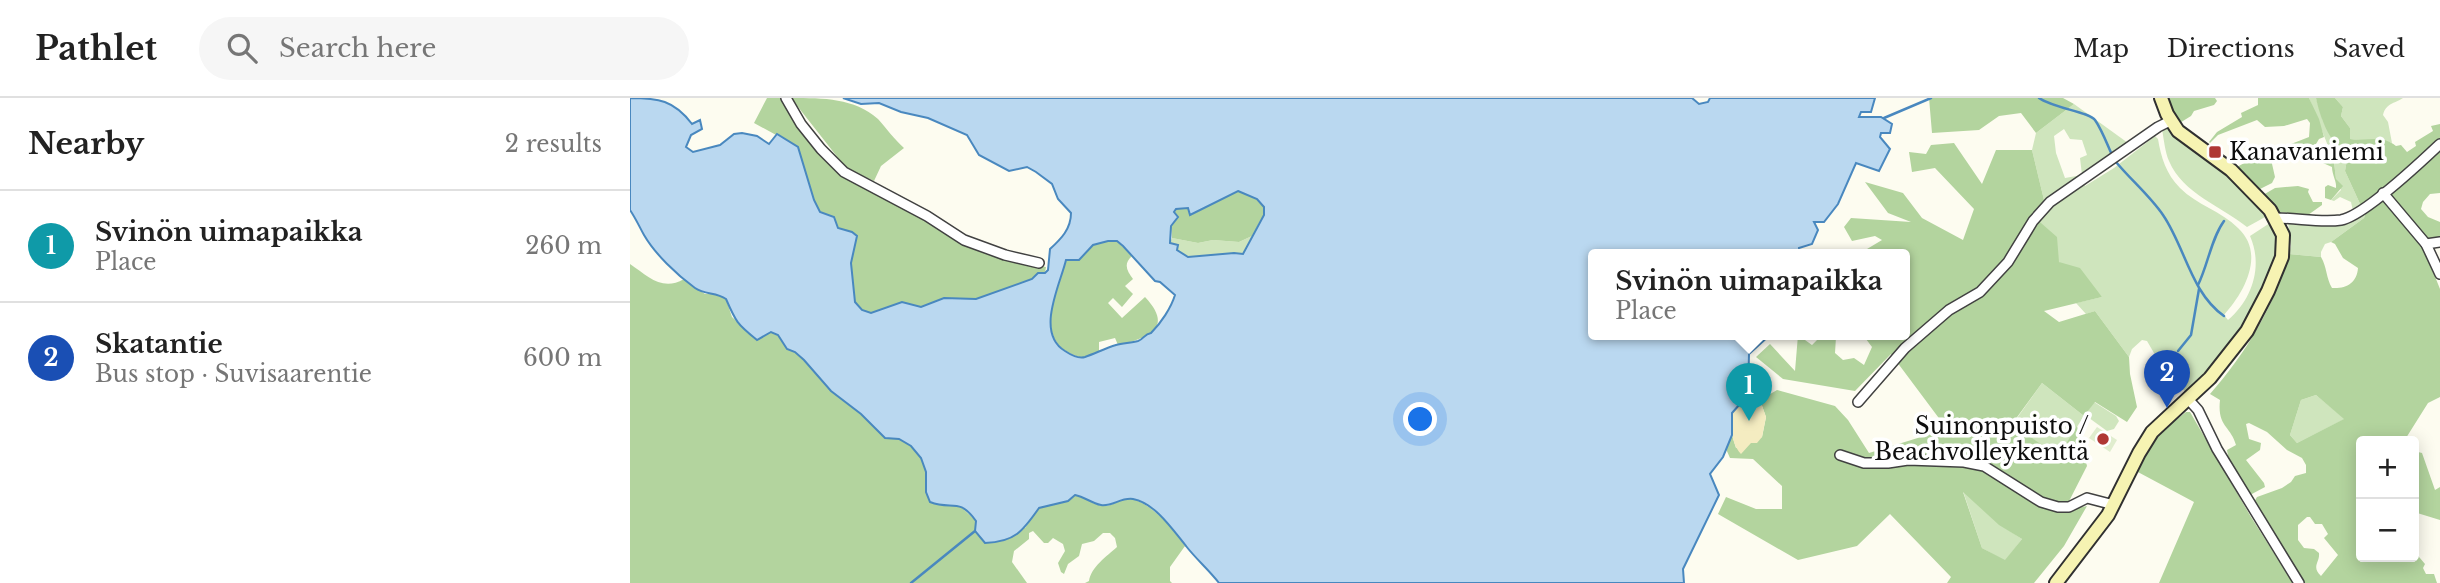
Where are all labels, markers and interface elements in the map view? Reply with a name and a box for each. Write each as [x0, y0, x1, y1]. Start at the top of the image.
search box [199, 17, 689, 80]
text: Pathlet [35, 28, 157, 69]
icon: search [223, 29, 261, 67]
text: Search here [279, 32, 436, 64]
text: Map [2073, 34, 2129, 63]
text: Directions [2167, 34, 2295, 63]
text: Saved [2333, 34, 2405, 63]
text: Nearby [28, 125, 144, 162]
text: 2 results [505, 130, 602, 158]
place label: Kanavaniemi [2229, 138, 2384, 166]
marker: Kanavaniemi [2207, 144, 2223, 160]
text: Svinön uimapaikka [95, 216, 363, 248]
text: 1 [46, 232, 56, 260]
text: 260 m [525, 232, 602, 260]
text: Place [95, 248, 157, 276]
popup [1588, 249, 1910, 340]
text: Svinön uimapaikka [1615, 265, 1883, 297]
text: Place [1615, 297, 1677, 325]
text: Skatantie [95, 328, 223, 360]
text: 2 [44, 344, 58, 372]
text: 600 m [523, 344, 602, 372]
pin: 2 [2144, 350, 2190, 408]
text: Bus stop · Suvisaarentie [95, 360, 372, 388]
pin: 1 [1726, 363, 1772, 421]
your location [1403, 402, 1437, 436]
place label: Suinonpuisto / Beachvolleykenttä [1874, 412, 2089, 466]
marker: Suinonpuisto / Beachvolleykenttä [2095, 431, 2111, 447]
map controls [2356, 436, 2419, 562]
button: + [2356, 436, 2419, 499]
button: − [2356, 499, 2419, 562]

